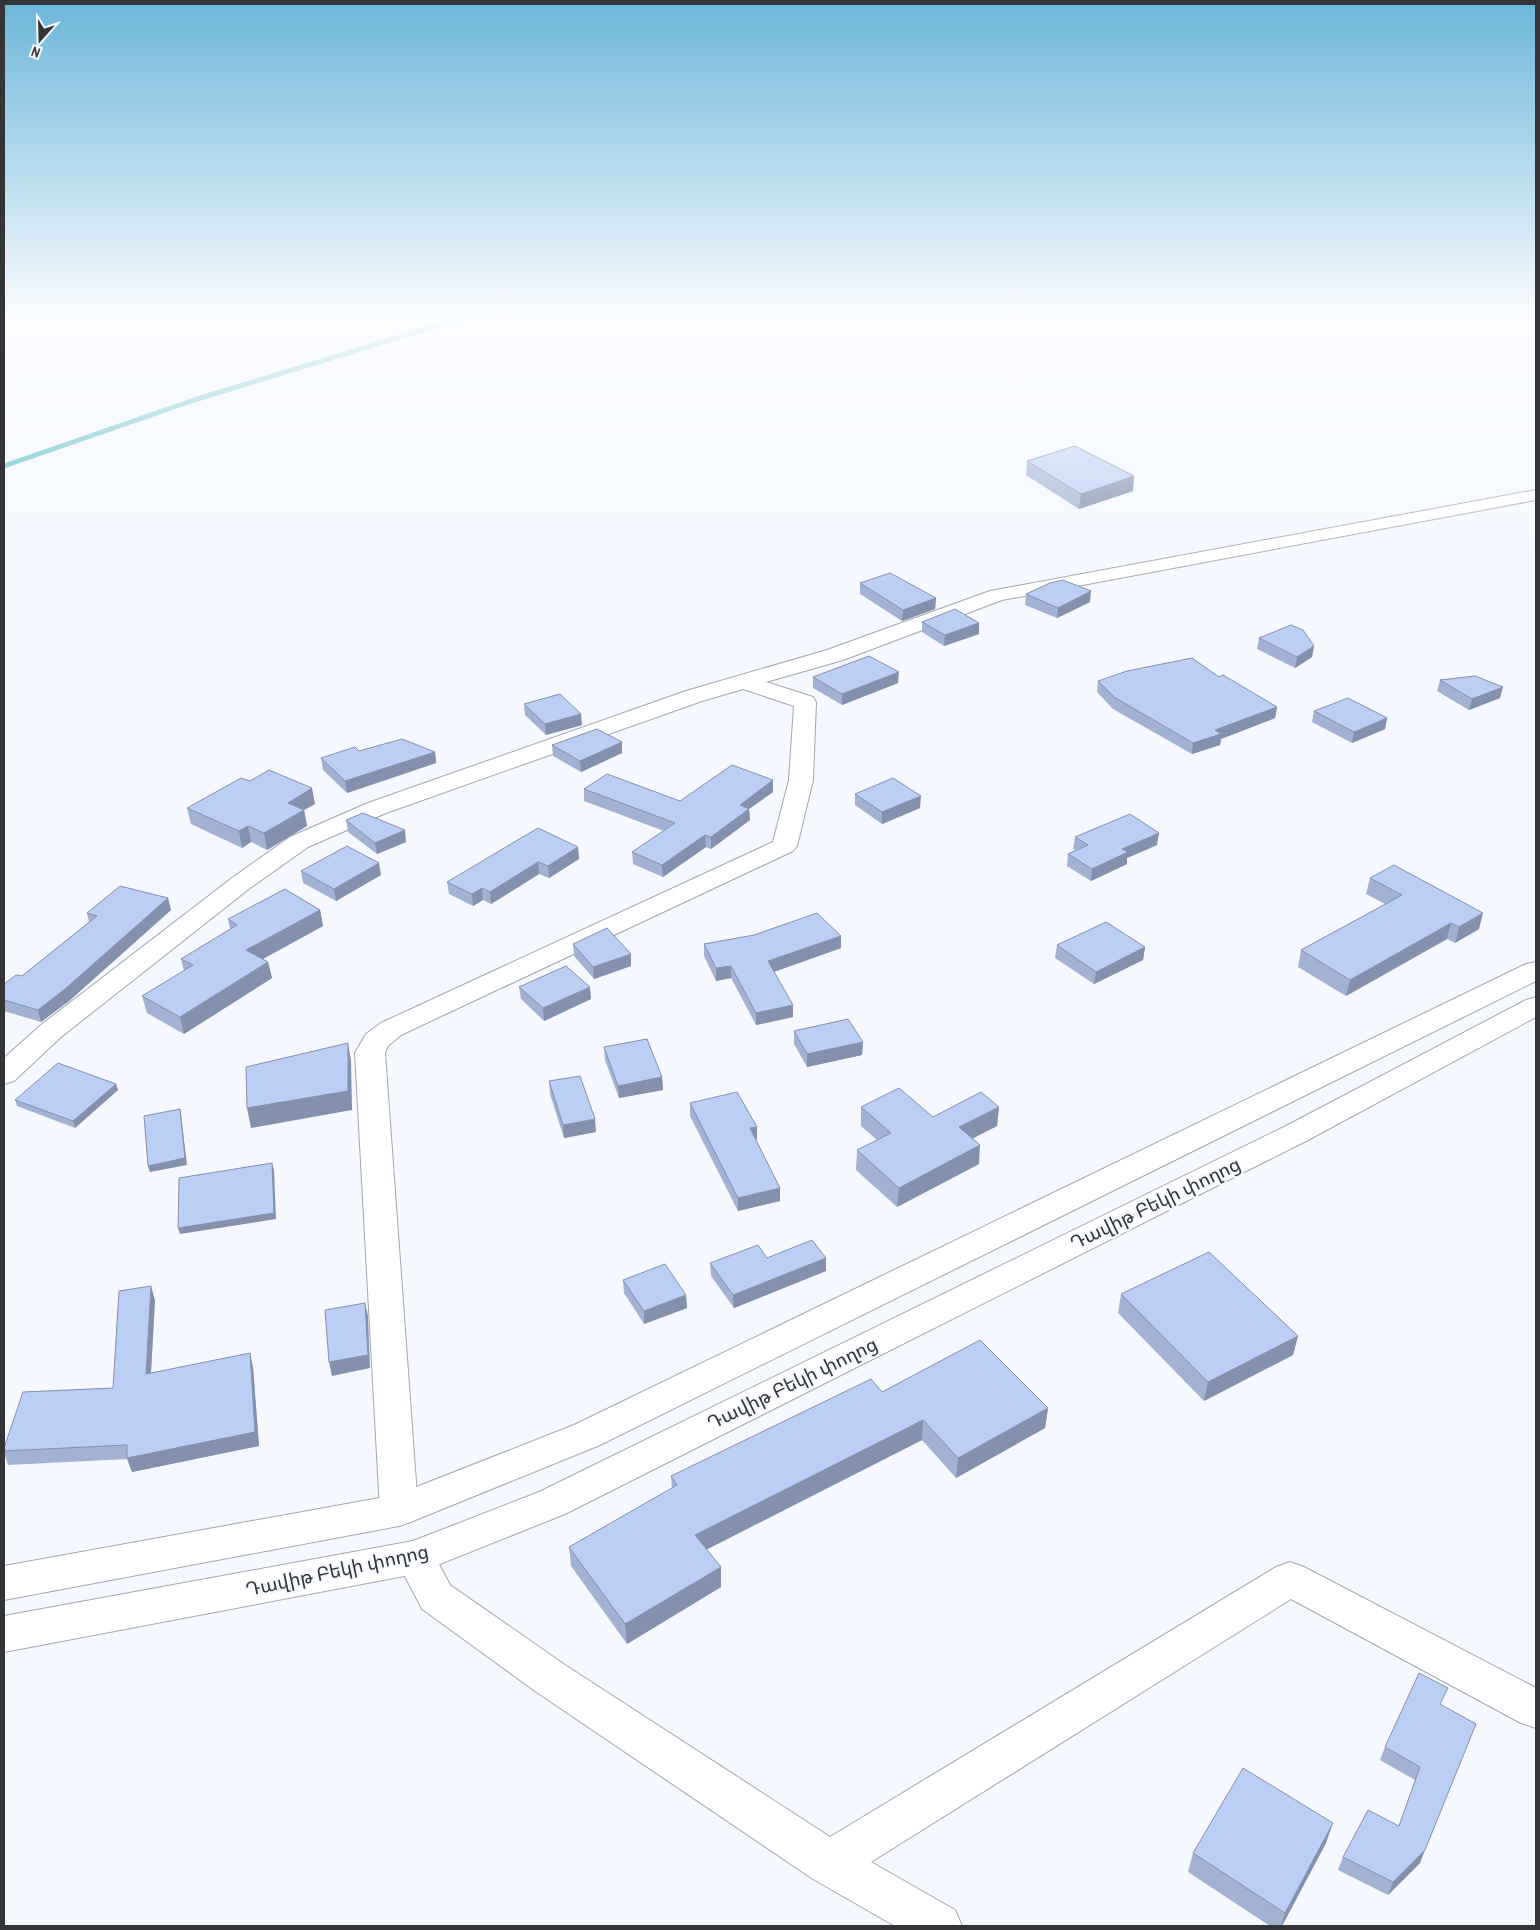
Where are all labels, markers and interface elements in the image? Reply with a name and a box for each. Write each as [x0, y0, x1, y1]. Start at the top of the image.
north arrow [15, 15, 65, 65]
text: N [29, 42, 43, 62]
street label: Դավիթ Բեկի փողոց [1066, 1150, 1244, 1256]
street label: Դավիթ Բեկի փողոց [703, 1330, 881, 1436]
street label: Դավիթ Բեկի փողոց [243, 1538, 431, 1602]

